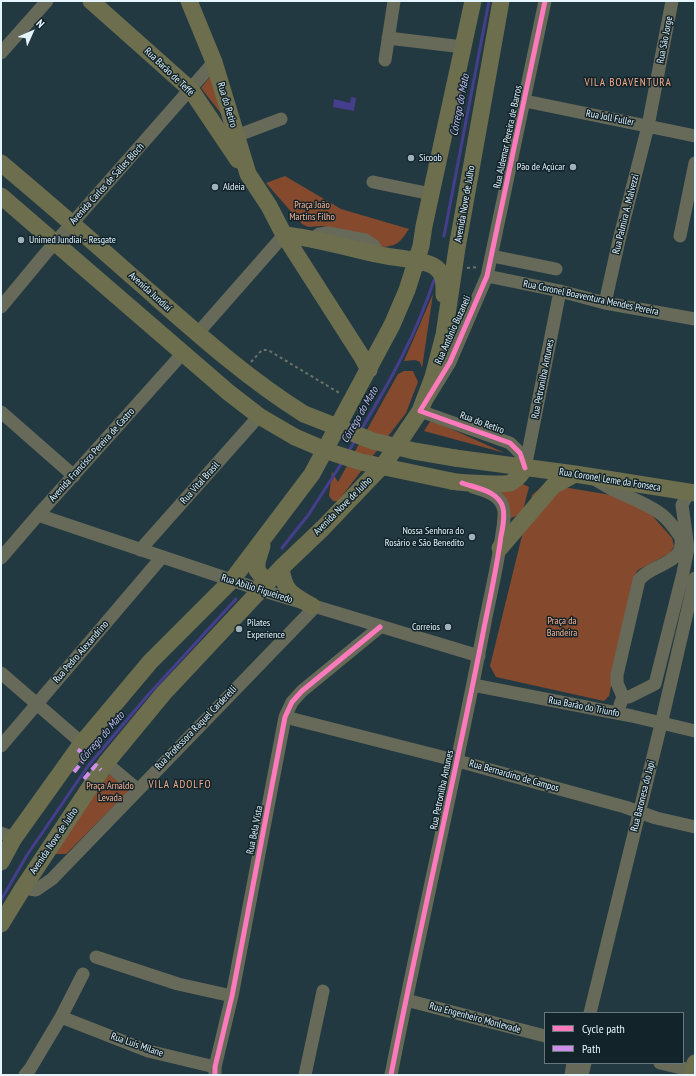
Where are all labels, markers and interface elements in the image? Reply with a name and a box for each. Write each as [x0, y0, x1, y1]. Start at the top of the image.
north arrow [12, 12, 52, 52]
street label: Rua São Jorge [655, 15, 675, 65]
text: N [33, 16, 48, 31]
street label: Rua Barão de Teffé [142, 45, 196, 99]
water label: Córrego do Mato [448, 73, 472, 137]
district label: VILA BOAVENTURA [584, 76, 672, 90]
street label: Rua do Retiro [214, 81, 240, 129]
street label: Rua Aldemar Pereira de Barros [491, 84, 525, 190]
street label: Rua Joll Fuller [585, 107, 635, 129]
street label: Avenida Carlos de Salles Bloch [67, 141, 147, 227]
place label: Sicoob [419, 152, 442, 164]
marker: Sicoob [406, 153, 416, 163]
place label: Pão de Açúcar [517, 161, 565, 173]
marker: Pão de Açúcar [568, 162, 578, 172]
street label: Avenida Nove de Julho [452, 165, 478, 243]
street label: Rua Palmira A. Malvezzi [610, 173, 642, 255]
place label: Aldeia [223, 181, 245, 193]
marker: Aldeia [210, 182, 220, 192]
park label: Praça João Martins Filho [289, 199, 335, 222]
place label: Unimed Jundiaí - Resgate [29, 234, 116, 246]
marker: Unimed Jundiaí - Resgate [16, 235, 26, 245]
street label: Avenida Jundiaí [126, 270, 174, 314]
street label: Rua Coronel Boaventura Mendes Pereira [522, 278, 660, 318]
street label: Rua Antônio Buzaneli [432, 294, 474, 366]
street label: Rua Petronilha Antunes [529, 338, 557, 420]
water label: Córrego do Mato [339, 385, 381, 445]
street label: Avenida Francisco Pereira de Castro [47, 406, 137, 504]
street label: Rua do Retiro [458, 409, 506, 437]
street label: Rua Vital Brasil [178, 459, 222, 507]
street label: Rua Coronel Leme da Fonseca [558, 466, 662, 494]
street label: Avenida Nove de Julho [311, 474, 375, 538]
place label: Nossa Senhora do Rosário e São Benedito [385, 525, 464, 548]
marker: Nossa Senhora do Rosário e São Benedito [467, 532, 477, 542]
street label: Rua Abilio Figueiredo [220, 572, 294, 606]
park label: Praça da Bandeira [547, 615, 577, 638]
place label: Pilates Experience [247, 617, 285, 640]
street label: Rua Pedro Alexandrino [51, 618, 111, 686]
place label: Correios [412, 621, 440, 633]
marker: Correios [443, 622, 453, 632]
marker: Pilates Experience [234, 624, 244, 634]
street label: Rua Professora Raquel Carderelli [153, 683, 239, 773]
street label: Rua Barão do Triunfo [548, 694, 620, 720]
water label: Córrego do Mato [76, 709, 128, 765]
street label: Rua Petronilha Antunes [428, 749, 456, 831]
street label: Rua Bernardino de Campos [468, 757, 560, 795]
street label: Rua Baronesa do Japi [628, 759, 658, 833]
district label: VILA ADOLFO [149, 778, 211, 792]
park label: Praça Arnaldo Levada [86, 780, 134, 804]
street label: Avenida Nove de Julho [27, 805, 81, 877]
street label: Rua Bela Vista [244, 805, 266, 855]
street label: Rua Engenheiro Monlevade [428, 1000, 522, 1036]
legend [544, 1012, 684, 1064]
text: Cycle path [582, 1021, 625, 1036]
street label: Rua Luís Milane [109, 1030, 165, 1060]
text: Path [582, 1041, 600, 1056]

